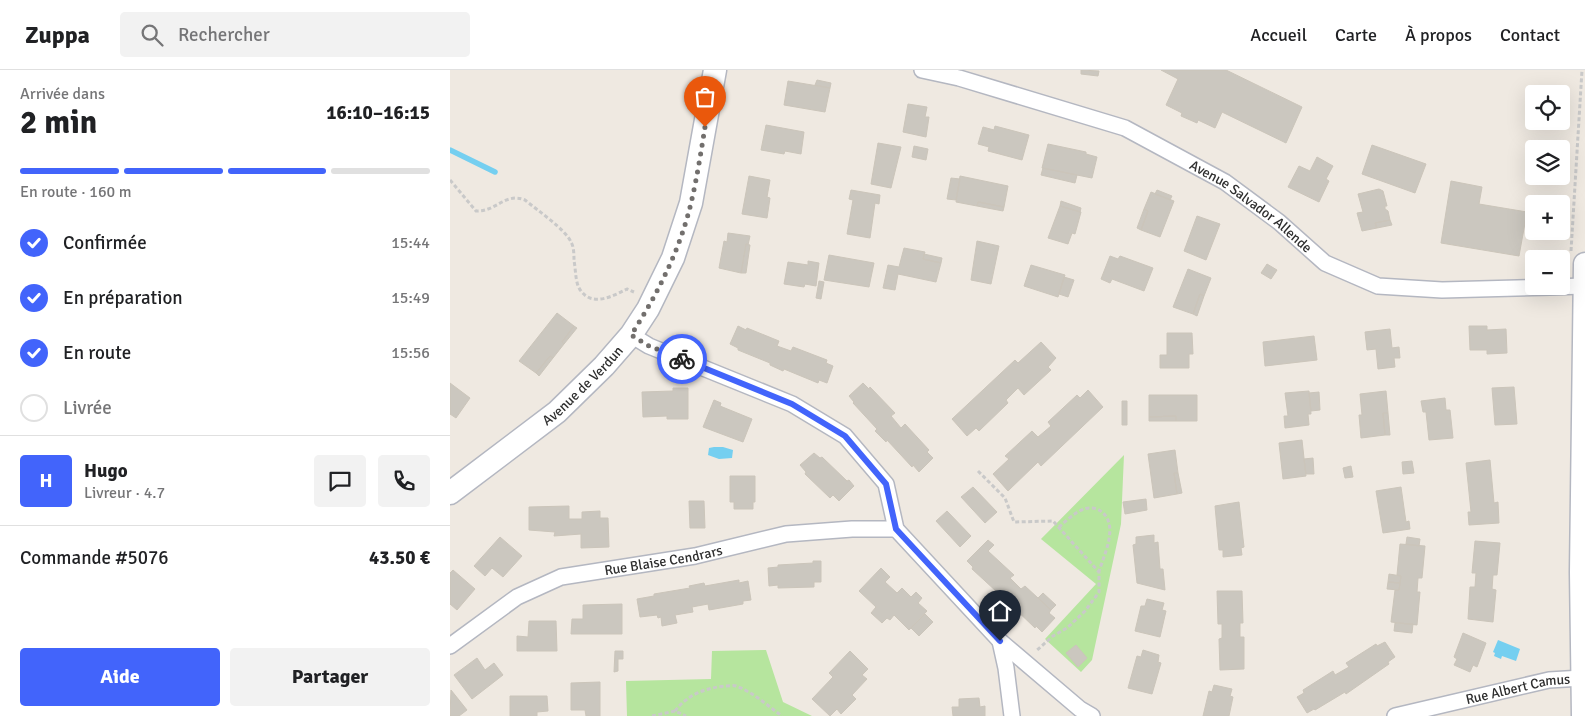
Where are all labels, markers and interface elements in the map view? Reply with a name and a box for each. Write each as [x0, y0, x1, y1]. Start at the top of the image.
search box [120, 12, 470, 57]
text: Zuppa [25, 20, 90, 50]
icon: search [138, 21, 166, 49]
text: Rechercher [178, 23, 270, 47]
text: Accueil [1250, 24, 1307, 46]
text: Carte [1335, 24, 1377, 46]
text: À propos [1405, 24, 1472, 46]
text: Contact [1500, 24, 1560, 46]
pin [684, 76, 726, 127]
icon: bag [691, 83, 719, 111]
text: Arrivée dans [20, 84, 105, 104]
map controls [1525, 85, 1570, 295]
button: locate [1525, 85, 1570, 130]
text: 16:10–16:15 [326, 101, 430, 125]
text: 2 min [20, 103, 97, 142]
button: layers [1525, 140, 1570, 185]
street label: Avenue Salvador Allende [1187, 156, 1316, 256]
text: En route · 160 m [20, 182, 132, 202]
button: + [1525, 195, 1570, 240]
icon: check [20, 229, 48, 257]
text: Confirmée [63, 231, 147, 255]
text: 15:44 [391, 233, 430, 253]
button: − [1525, 250, 1570, 295]
icon: check [20, 284, 48, 312]
text: En préparation [63, 286, 183, 310]
text: 15:49 [391, 288, 430, 308]
courier [657, 334, 707, 384]
icon: check [20, 339, 48, 367]
text: En route [63, 341, 131, 365]
street label: Avenue de Verdun [539, 342, 626, 429]
text: 15:56 [391, 343, 430, 363]
icon: bike [668, 345, 696, 373]
text: Livrée [63, 396, 112, 420]
button: chat [314, 455, 366, 507]
button: phone [378, 455, 430, 507]
text: Hugo [84, 459, 128, 483]
text: H [39, 469, 53, 493]
text: Livreur · 4.7 [84, 483, 165, 503]
street label: Rue Blaise Cendrars [603, 541, 724, 579]
text: Commande #5076 [20, 546, 169, 570]
text: 43.50 € [369, 546, 430, 570]
pin [979, 590, 1021, 641]
icon: home [986, 597, 1014, 625]
button: Aide [20, 648, 220, 706]
button: Partager [230, 648, 430, 706]
street label: Rue Albert Camus [1464, 670, 1571, 708]

